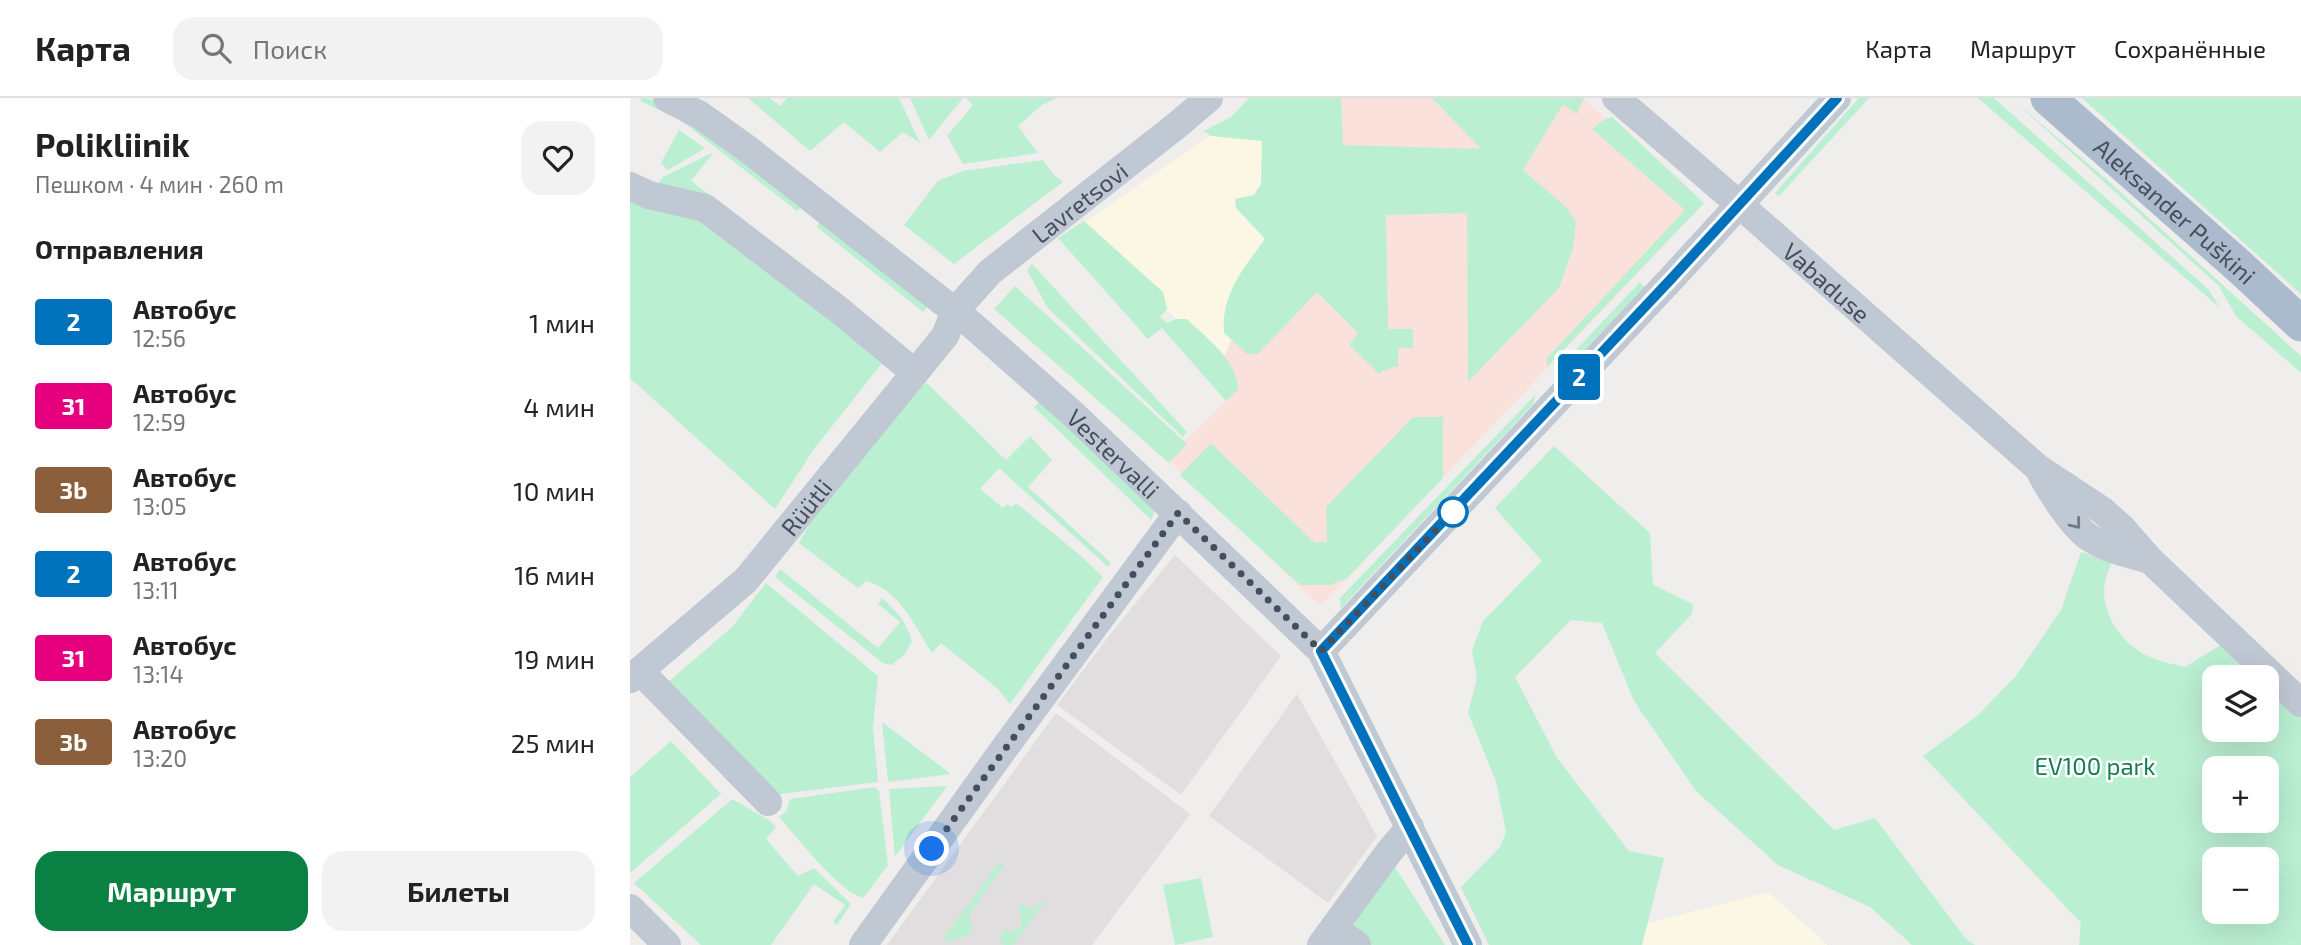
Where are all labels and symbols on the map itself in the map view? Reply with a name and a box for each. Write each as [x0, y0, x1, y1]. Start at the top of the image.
street label: Aleksander Puškini [2089, 131, 2262, 289]
street label: Lavretsovi [1025, 155, 1133, 249]
street label: Vabaduse [1778, 236, 1877, 328]
line badge: 2 [1556, 354, 1602, 400]
street label: Vestervalli [1062, 402, 1166, 504]
street label: Rüütli [774, 473, 837, 541]
unlabelled marker [1438, 497, 1468, 527]
one-way arrow [2068, 517, 2081, 529]
park label: EV100 park [2035, 751, 2155, 780]
your location [914, 831, 949, 866]

